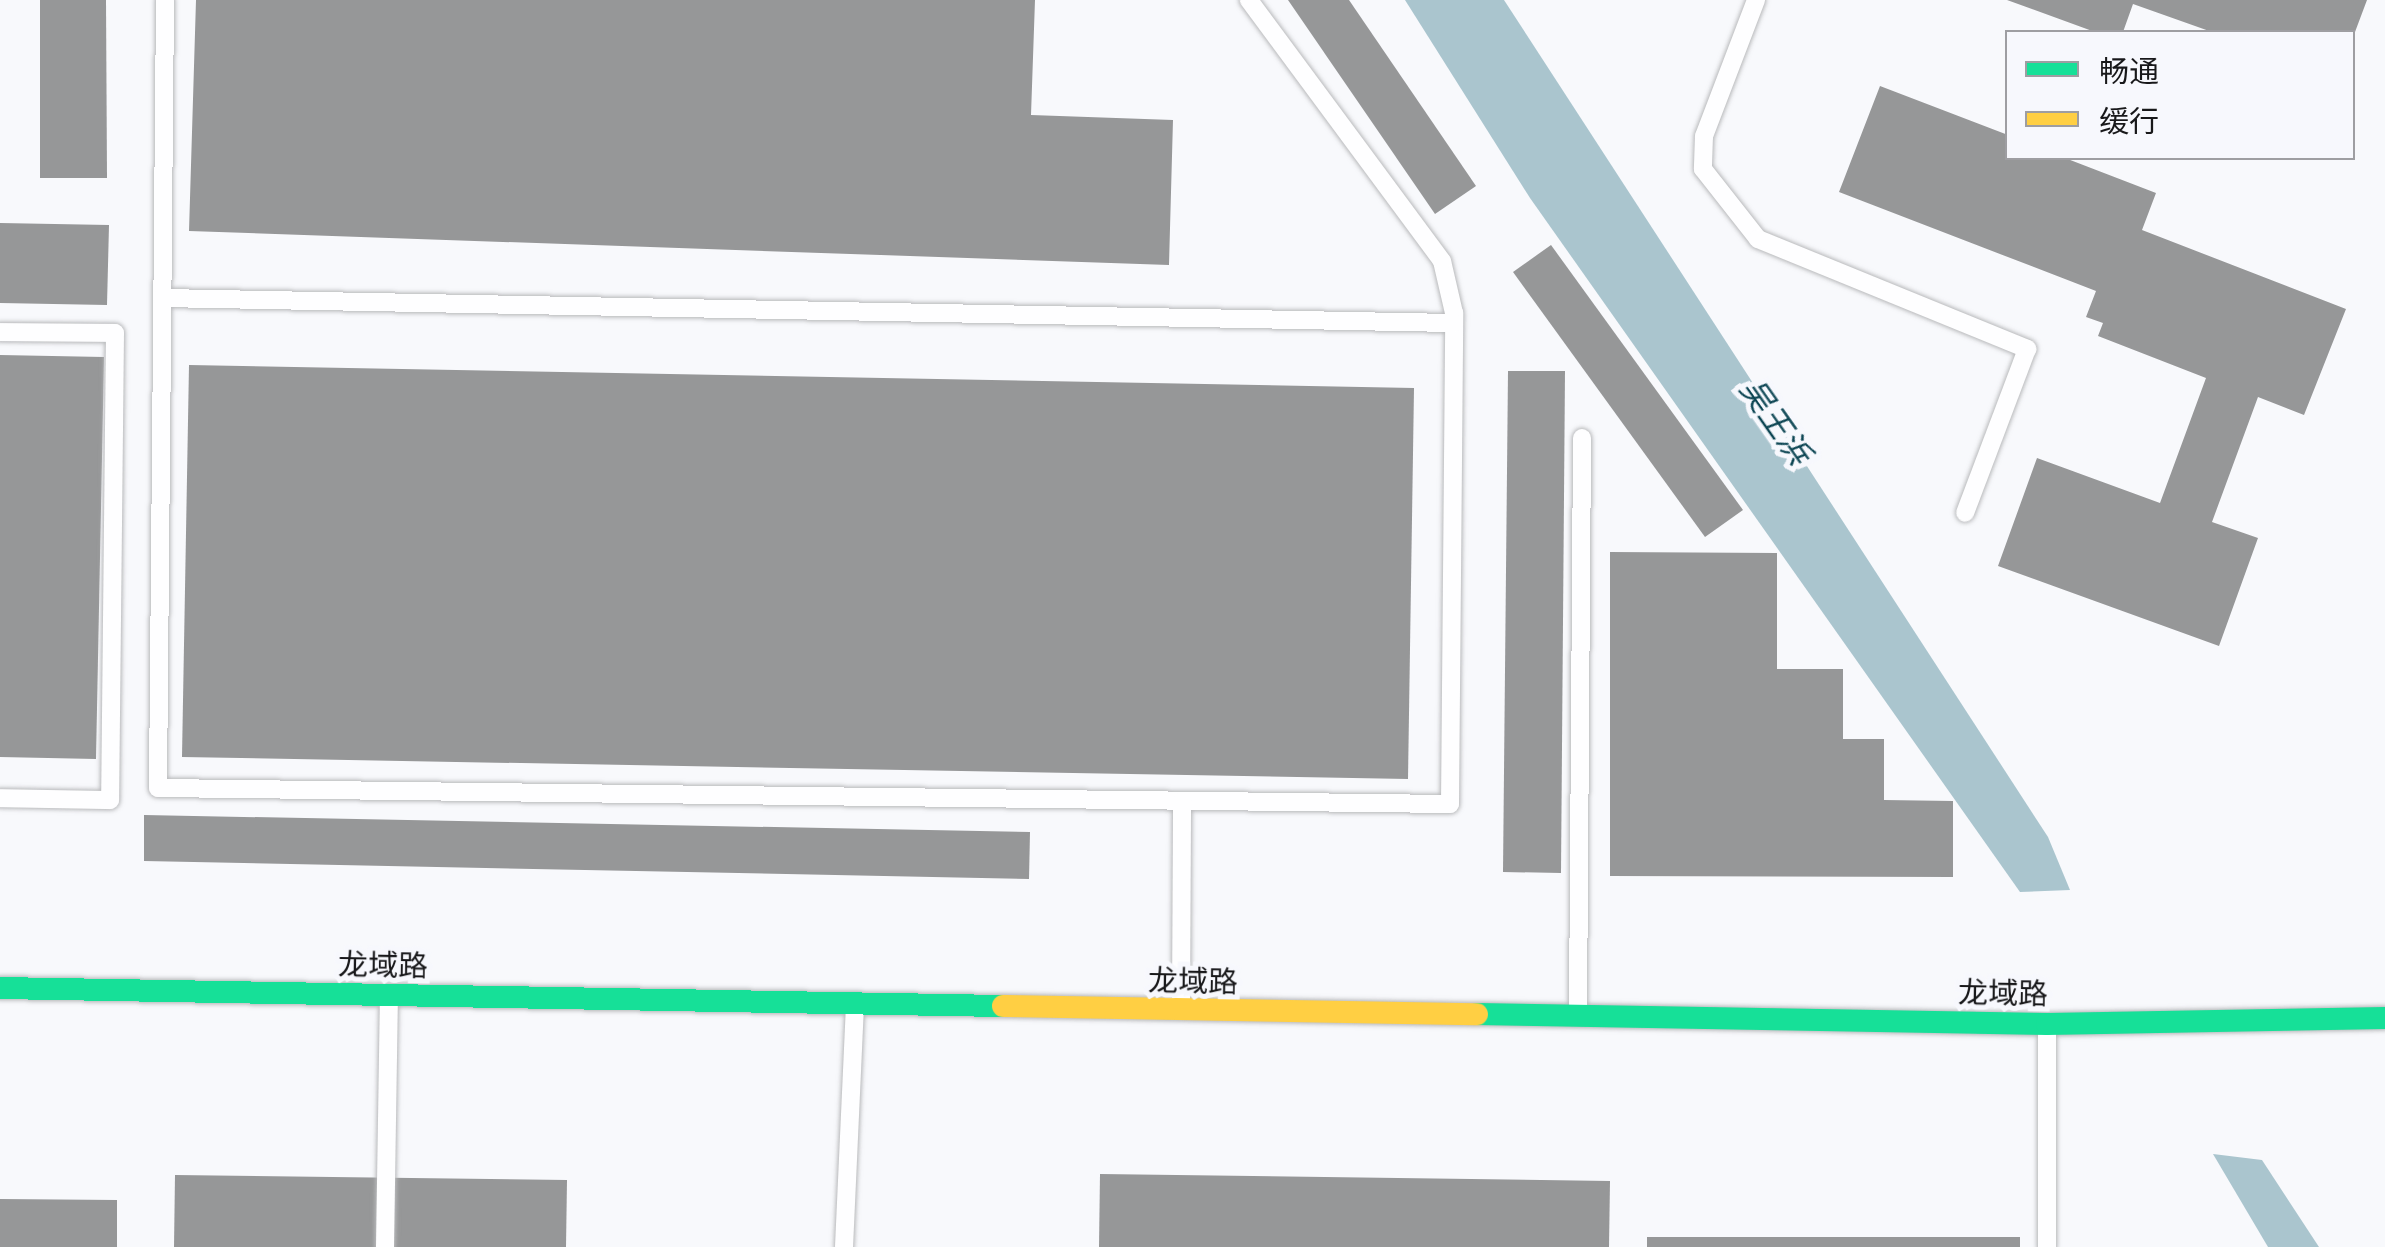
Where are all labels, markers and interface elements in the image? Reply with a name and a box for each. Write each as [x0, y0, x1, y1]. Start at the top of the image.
legend [2005, 30, 2355, 160]
text: 畅通 [2099, 54, 2159, 88]
text: 缓行 [2099, 104, 2159, 138]
water label: 吴王浜 [1733, 371, 1819, 471]
street label: 龙域路 [338, 946, 428, 984]
street label: 龙域路 [1148, 962, 1238, 1000]
street label: 龙域路 [1958, 974, 2048, 1012]

